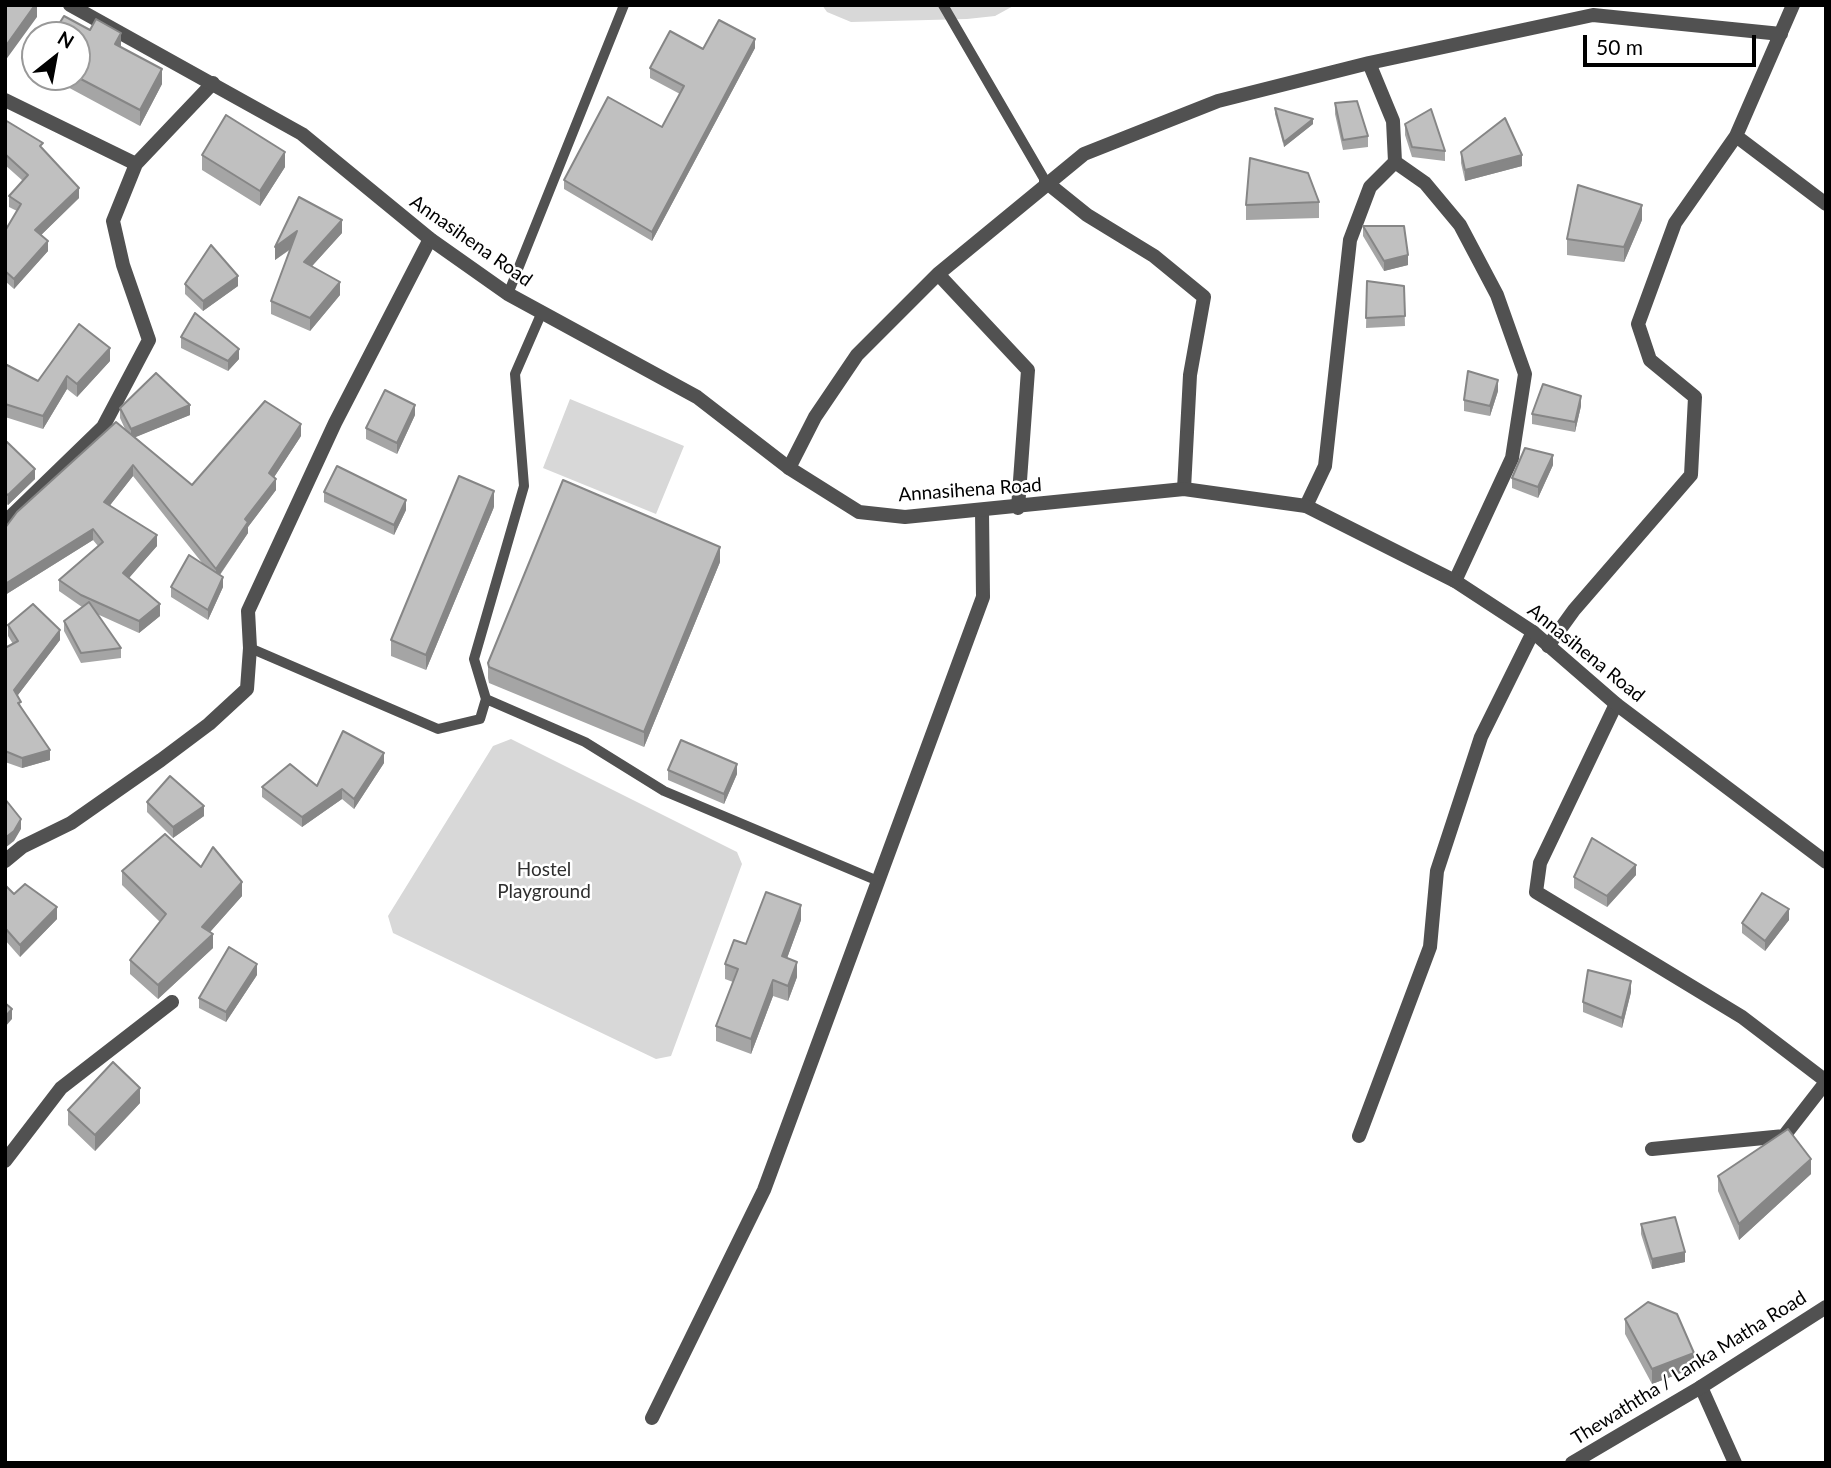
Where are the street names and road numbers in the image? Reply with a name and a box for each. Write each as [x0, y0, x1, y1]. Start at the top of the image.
street label: Annasihena Road [406, 190, 536, 292]
street label: Annasihena Road [897, 474, 1043, 506]
street label: Annasihena Road [1523, 599, 1649, 707]
street label: Thewaththa / Lanka Matha Road [1567, 1286, 1811, 1450]

